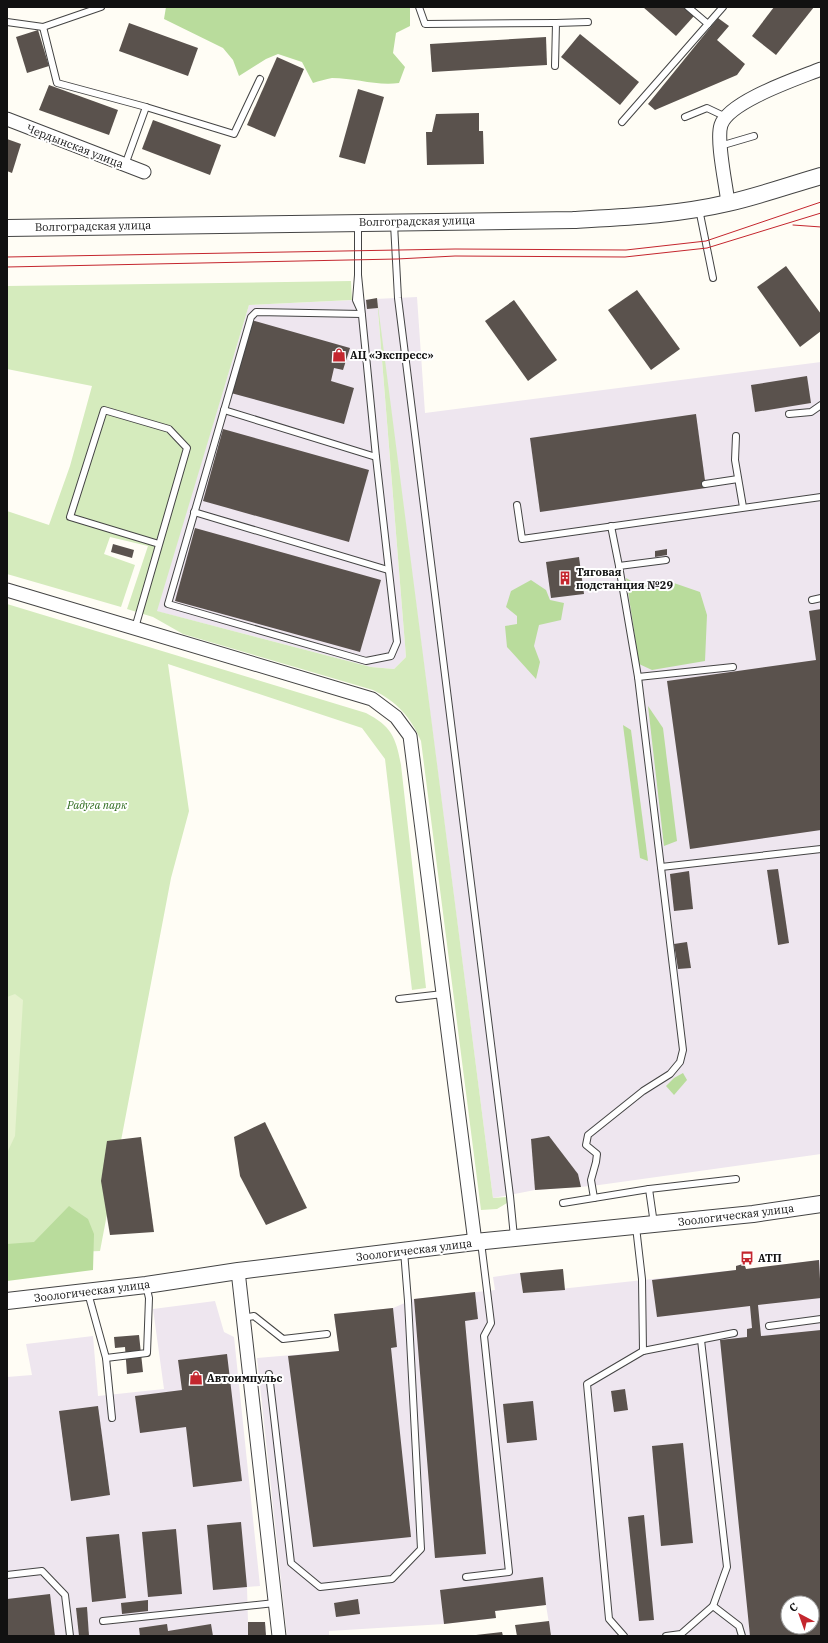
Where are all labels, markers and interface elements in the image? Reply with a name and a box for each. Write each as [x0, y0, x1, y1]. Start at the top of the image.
street label: Чердынская улица [25, 121, 125, 171]
street label: Волгоградская улица [359, 213, 475, 229]
street label: Волгоградская улица [35, 218, 151, 234]
shop icon: АЦ «Экспресс» [331, 347, 347, 363]
place label: АЦ «Экспресс» [350, 348, 433, 362]
place label: Тяговая подстанция №29 [576, 565, 673, 592]
building icon: Тяговая подстанция №29 [557, 570, 573, 586]
park label: Радуга парк [66, 798, 128, 812]
street label: Зоологическая улица [677, 1201, 795, 1229]
street label: Зоологическая улица [355, 1236, 473, 1264]
bus stop icon: АТП [739, 1250, 755, 1266]
place label: АТП [758, 1251, 782, 1265]
street label: Зоологическая улица [33, 1277, 151, 1305]
shop icon: Автоимпульс [188, 1370, 204, 1386]
place label: Автоимпульс [207, 1371, 283, 1385]
north arrow [780, 1595, 820, 1635]
text: С [786, 1600, 801, 1615]

